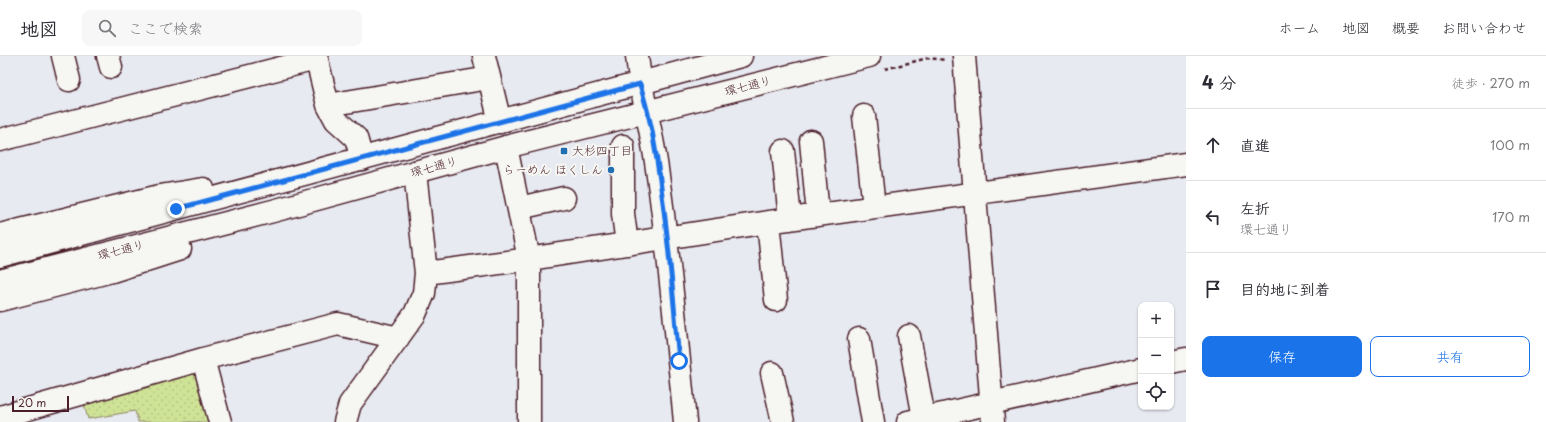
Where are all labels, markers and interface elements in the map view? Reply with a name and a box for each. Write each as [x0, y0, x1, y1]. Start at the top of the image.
search box [82, 10, 362, 46]
text: 地図 [20, 14, 58, 42]
text: ここで検索 [128, 16, 203, 39]
icon: search [96, 17, 118, 39]
text: ホーム [1279, 17, 1320, 38]
text: 地図 [1342, 17, 1370, 38]
text: 概要 [1392, 17, 1420, 38]
text: お問い合わせ [1442, 17, 1526, 38]
text: 4 分 [1202, 69, 1236, 95]
street label: 環七通り [722, 70, 773, 100]
text: 徒歩 · 270 m [1452, 73, 1530, 92]
text: 直進 [1240, 133, 1270, 156]
icon: ahead [1202, 134, 1224, 156]
text: 100 m [1490, 135, 1530, 154]
place label: 大杉四丁目 [572, 141, 632, 159]
marker: 大杉四丁目 [559, 146, 569, 156]
street label: 環七通り [408, 151, 459, 181]
place label: らーめん ほくしん [503, 160, 603, 178]
marker: らーめん ほくしん [606, 165, 616, 175]
text: 左折 [1240, 196, 1270, 219]
route end [167, 200, 185, 218]
icon: left [1202, 206, 1224, 228]
text: 170 m [1492, 207, 1530, 226]
text: 環七通り [1240, 219, 1292, 238]
street label: 環七通り [95, 234, 146, 264]
text: 目的地に到着 [1240, 277, 1330, 300]
icon: arrive [1202, 278, 1224, 300]
map controls [1138, 302, 1174, 410]
button: + [1138, 302, 1174, 338]
button: 保存 [1202, 336, 1362, 377]
button: 共有 [1370, 336, 1530, 377]
button: − [1138, 338, 1174, 374]
route start [670, 352, 688, 370]
button: locate [1138, 374, 1174, 410]
scale bar [12, 394, 69, 413]
text: 20 m [18, 394, 46, 411]

